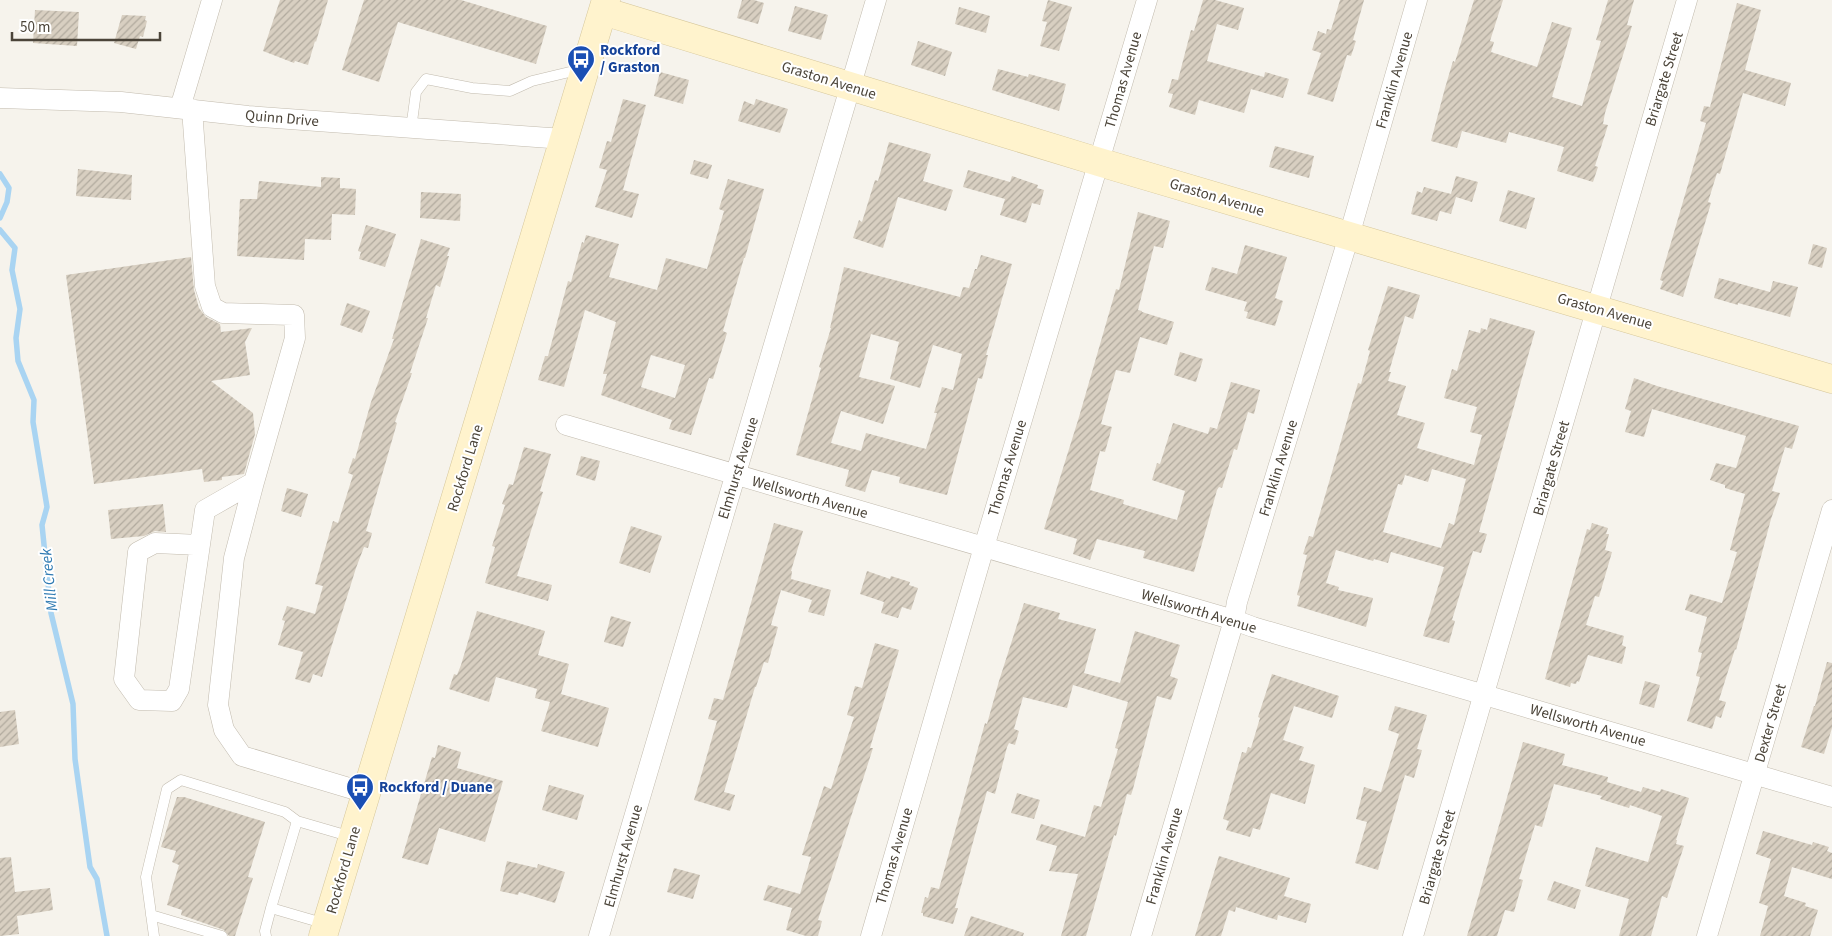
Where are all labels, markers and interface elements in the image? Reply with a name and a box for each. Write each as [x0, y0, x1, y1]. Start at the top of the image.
scale bar [12, 10, 160, 42]
text: 50 m [20, 17, 50, 38]
street label: Thomas Avenue [1100, 29, 1147, 131]
street label: Franklin Avenue [1371, 29, 1418, 131]
street label: Briargate Street [1640, 29, 1689, 129]
place label: Rockford / Graston [600, 40, 660, 78]
bus stop icon: Rockford / Graston [566, 44, 596, 83]
street label: Graston Avenue [779, 56, 879, 105]
street label: Quinn Drive [244, 105, 320, 132]
street label: Graston Avenue [1167, 173, 1267, 222]
street label: Graston Avenue [1555, 288, 1655, 335]
street label: Elmhurst Avenue [713, 414, 764, 522]
street label: Thomas Avenue [983, 417, 1032, 519]
street label: Franklin Avenue [1254, 417, 1303, 519]
street label: Briargate Street [1528, 418, 1575, 518]
street label: Rockford Lane [442, 422, 489, 514]
street label: Wellsworth Avenue [749, 471, 870, 524]
water label: Mill Creek [35, 547, 63, 613]
street label: Wellsworth Avenue [1139, 584, 1259, 639]
street label: Dexter Street [1749, 681, 1792, 765]
street label: Wellsworth Avenue [1527, 699, 1648, 752]
bus stop icon: Rockford / Duane [345, 772, 375, 811]
place label: Rockford / Duane [379, 777, 493, 798]
street label: Elmhurst Avenue [599, 802, 648, 910]
street label: Thomas Avenue [871, 805, 918, 907]
street label: Franklin Avenue [1141, 805, 1188, 907]
street label: Briargate Street [1414, 807, 1461, 907]
street label: Rockford Lane [321, 824, 366, 916]

